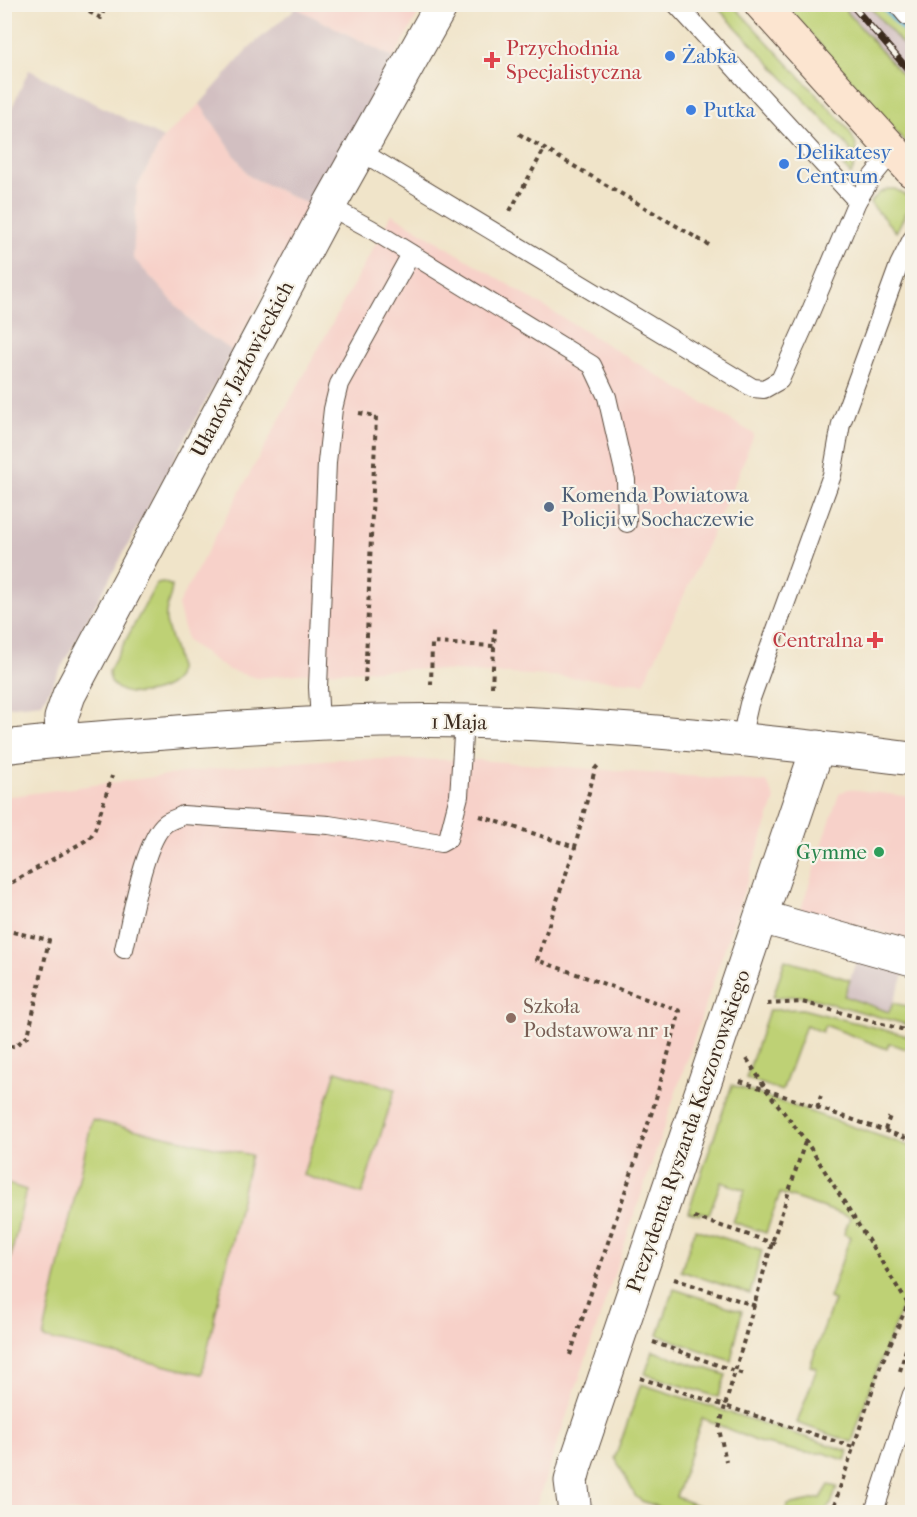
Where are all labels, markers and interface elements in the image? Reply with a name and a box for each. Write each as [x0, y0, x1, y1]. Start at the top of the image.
place label: Przychodnia Specjalistyczna [506, 36, 642, 84]
place label: Żabka [682, 44, 738, 68]
marker: Żabka [663, 49, 677, 63]
marker: Przychodnia Specjalistyczna [483, 51, 501, 69]
place label: Putka [703, 98, 756, 122]
marker: Putka [684, 103, 698, 117]
place label: Delikatesy Centrum [796, 140, 892, 188]
marker: Delikatesy Centrum [777, 157, 791, 171]
street label: Ułanów Jazłowieckich [185, 277, 299, 461]
place label: Komenda Powiatowa Policji w Sochaczewie [561, 483, 754, 531]
marker: Komenda Powiatowa Policji w Sochaczewie [542, 500, 556, 514]
place label: Centralna [773, 628, 863, 652]
marker: Centralna [868, 633, 882, 647]
street label: 1 Maja [431, 710, 487, 734]
place label: Gymme [796, 840, 867, 864]
marker: Gymme [872, 845, 886, 859]
street label: Prezydenta Ryszarda Kaczorowskiego [621, 967, 755, 1295]
place label: Szkoła Podstawowa nr 1 [523, 994, 670, 1042]
marker: Szkoła Podstawowa nr 1 [504, 1011, 518, 1025]

